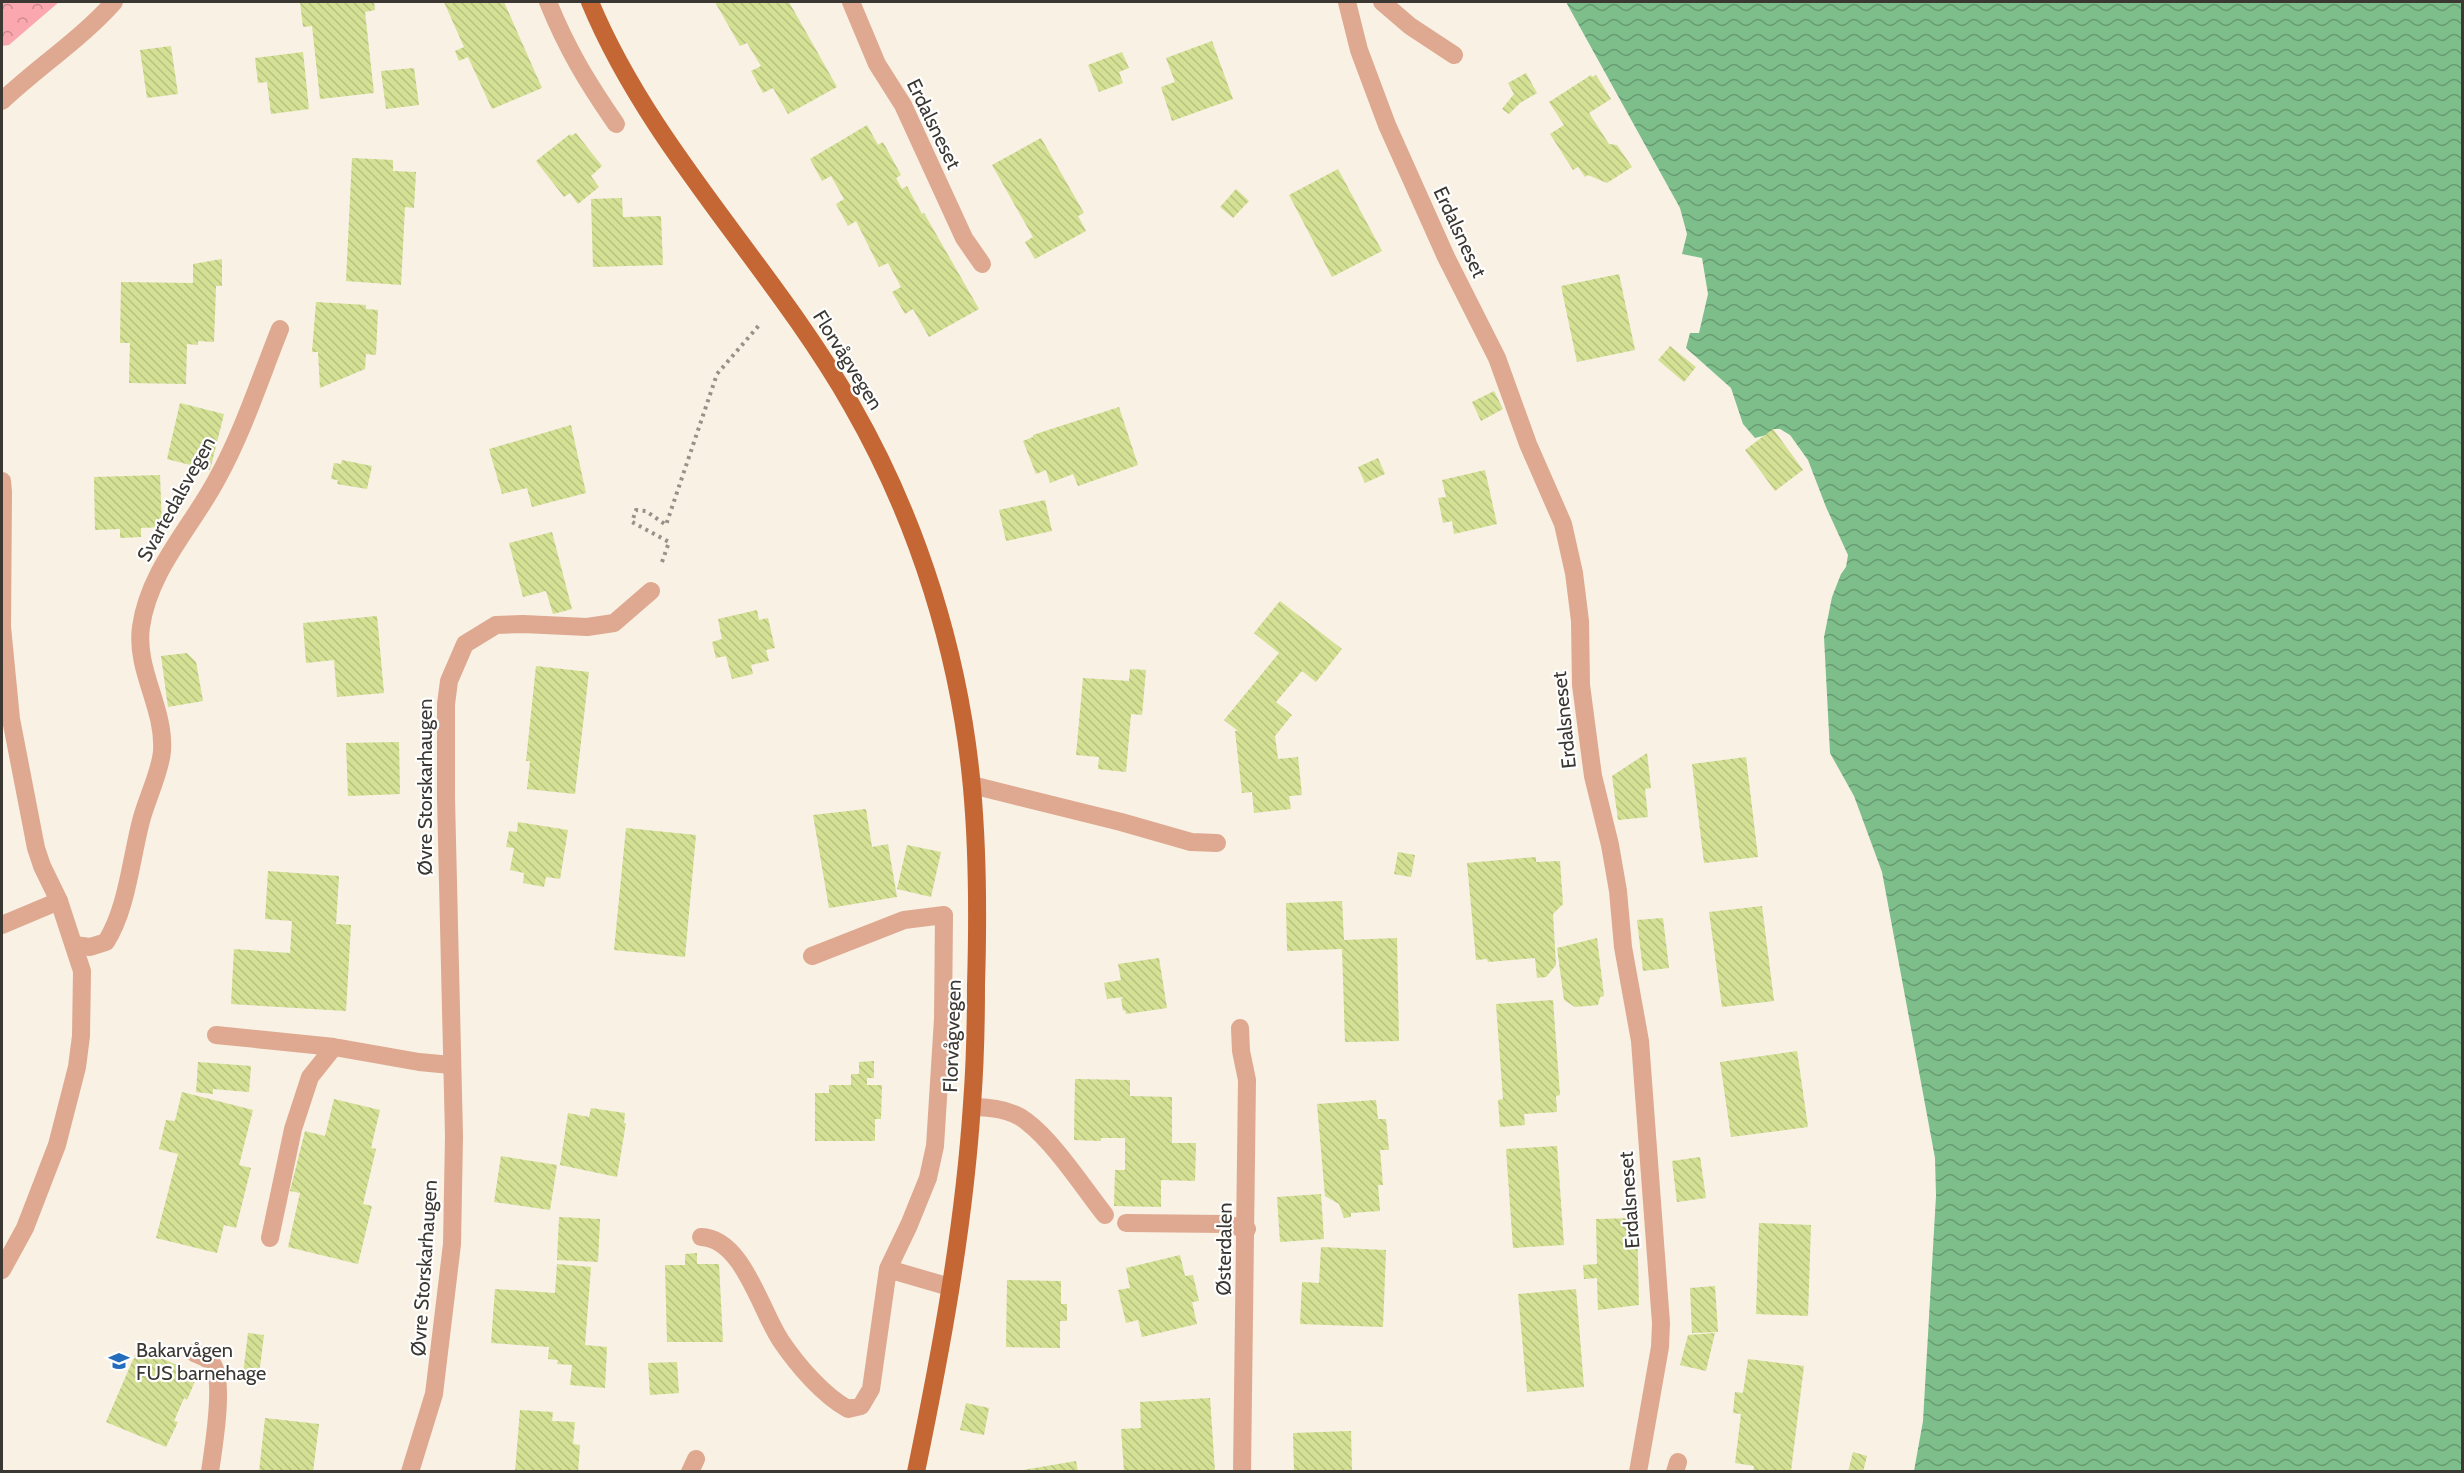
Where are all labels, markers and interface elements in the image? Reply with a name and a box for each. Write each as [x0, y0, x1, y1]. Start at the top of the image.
street label: Erdalsneset [902, 75, 966, 173]
street label: Erdalsneset [1429, 183, 1492, 281]
street label: Florvågvegen [808, 306, 888, 414]
street label: Svartedalsvegen [132, 432, 220, 566]
street label: Erdalsneset [1547, 670, 1581, 770]
street label: Øvre Storskarhaugen [413, 699, 437, 875]
street label: Florvågvegen [938, 979, 966, 1093]
street label: Erdalsneset [1614, 1150, 1644, 1249]
street label: Øvre Storskarhaugen [406, 1179, 442, 1357]
street label: Østerdalen [1211, 1202, 1237, 1296]
place label: Bakarvågen FUS barnehage [136, 1338, 266, 1385]
school or university icon: Bakarvågen FUS barnehage [107, 1349, 131, 1373]

